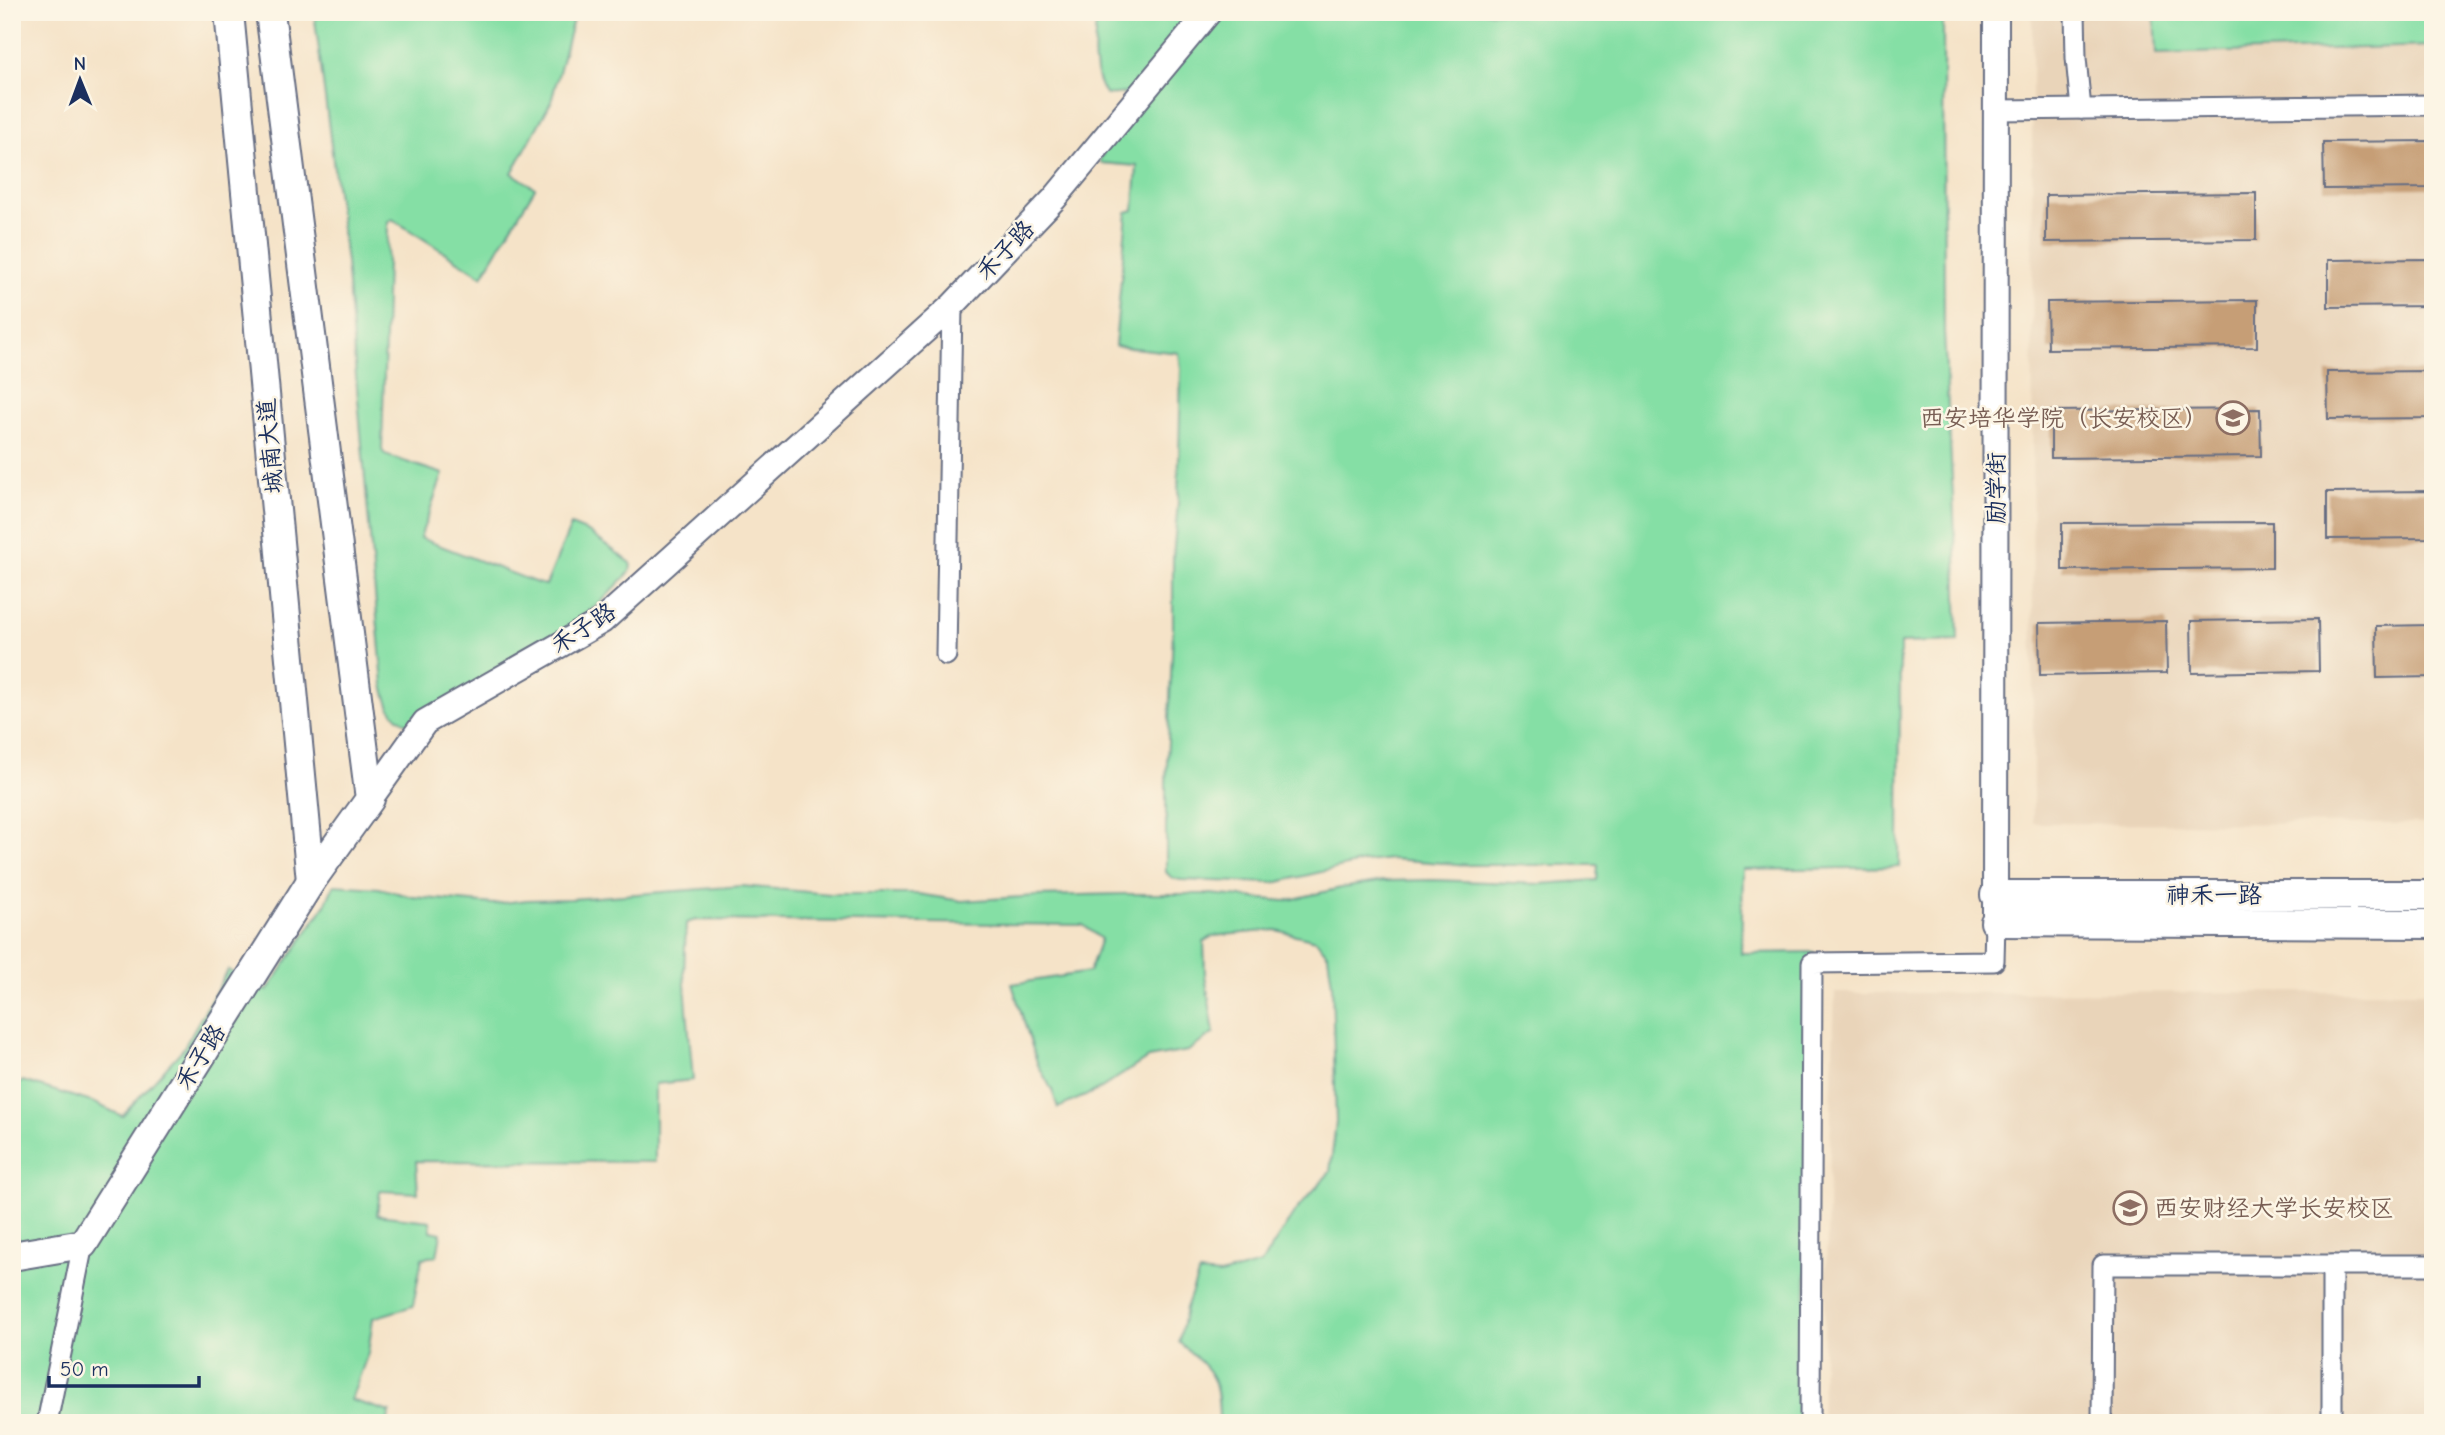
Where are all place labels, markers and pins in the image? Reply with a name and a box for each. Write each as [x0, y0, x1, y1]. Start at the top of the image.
school or university icon: 西安培华学院（长安校区） [2214, 399, 2252, 437]
place label: 西安培华学院（长安校区） [1920, 404, 2208, 432]
school or university icon: 西安财经大学长安校区 [2111, 1189, 2149, 1227]
place label: 西安财经大学长安校区 [2154, 1194, 2394, 1222]

